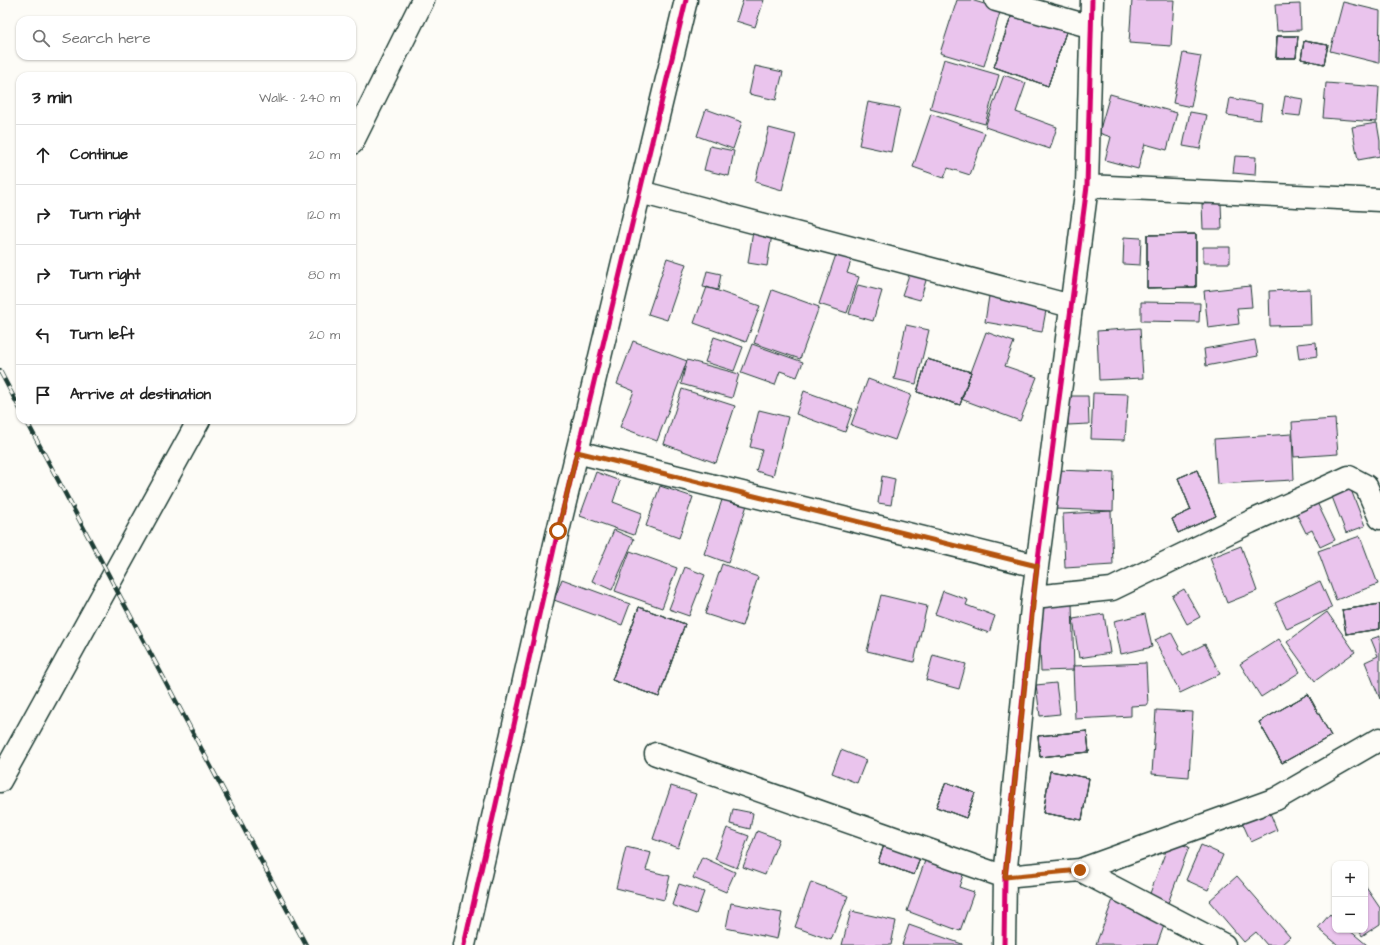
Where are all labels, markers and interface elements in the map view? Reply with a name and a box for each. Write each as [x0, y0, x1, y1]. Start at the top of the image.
search box [16, 16, 356, 60]
icon: search [30, 27, 52, 49]
text: Search here [62, 28, 151, 49]
text: 3 min [32, 86, 72, 110]
text: Walk · 240 m [259, 89, 340, 107]
icon: ahead [32, 144, 54, 166]
text: Continue [70, 144, 128, 165]
text: 20 m [309, 146, 340, 164]
icon: right [32, 204, 54, 226]
text: Turn right [70, 204, 141, 225]
text: 120 m [307, 206, 340, 224]
icon: right [32, 264, 54, 286]
text: Turn right [70, 264, 141, 285]
text: 80 m [308, 266, 340, 284]
icon: left [32, 324, 54, 346]
text: Turn left [70, 324, 134, 345]
text: 20 m [309, 326, 340, 344]
icon: arrive [32, 384, 54, 406]
text: Arrive at destination [70, 384, 211, 405]
route start [549, 522, 567, 540]
route end [1071, 861, 1089, 879]
map controls [1332, 861, 1368, 933]
button: + [1332, 861, 1368, 897]
button: − [1332, 897, 1368, 933]

